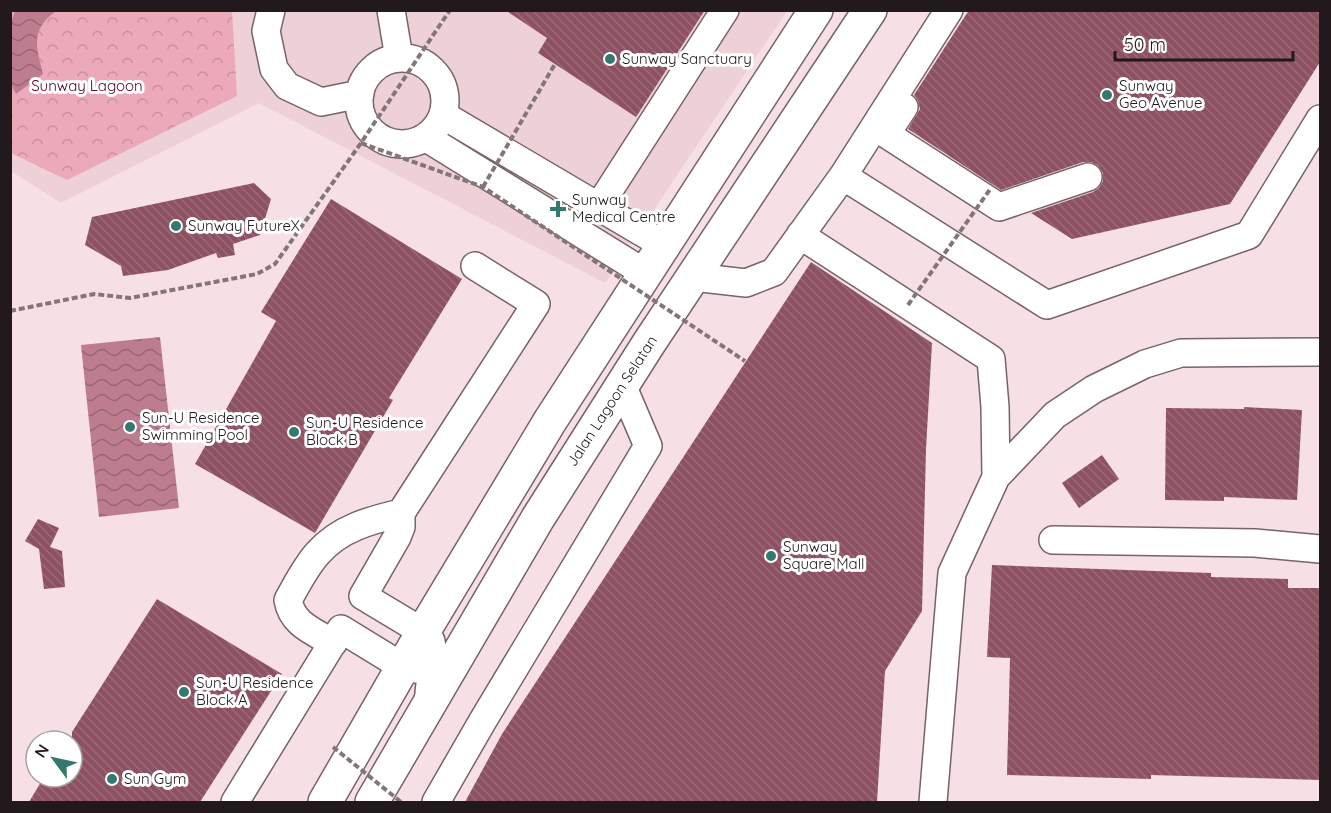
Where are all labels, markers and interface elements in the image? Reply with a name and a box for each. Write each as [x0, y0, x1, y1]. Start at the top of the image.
scale bar [1115, 24, 1294, 62]
text: 50 m [1124, 33, 1166, 56]
place label: Sunway Sanctuary [622, 49, 752, 68]
marker: Sunway Sanctuary [603, 52, 617, 66]
park label: Sunway Lagoon [31, 76, 143, 95]
place label: Sunway Geo Avenue [1119, 76, 1202, 112]
marker: Sunway Geo Avenue [1100, 88, 1114, 102]
place label: Sunway Medical Centre [572, 190, 676, 226]
marker: Sunway Medical Centre [549, 200, 567, 218]
place label: Sunway FutureX [188, 216, 300, 235]
marker: Sunway FutureX [169, 219, 183, 233]
street label: Jalan Lagoon Selatan [562, 332, 661, 470]
place label: Sun-U Residence Swimming Pool [142, 408, 259, 444]
place label: Sun-U Residence Block B [306, 413, 423, 449]
marker: Sun-U Residence Swimming Pool [123, 420, 137, 434]
marker: Sun-U Residence Block B [287, 425, 301, 439]
place label: Sunway Square Mall [783, 537, 865, 573]
marker: Sunway Square Mall [764, 549, 778, 563]
place label: Sun-U Residence Block A [196, 673, 313, 709]
marker: Sun-U Residence Block A [177, 685, 191, 699]
north arrow [24, 729, 84, 789]
text: N [30, 740, 53, 761]
place label: Sun Gym [124, 769, 186, 788]
marker: Sun Gym [105, 772, 119, 786]

